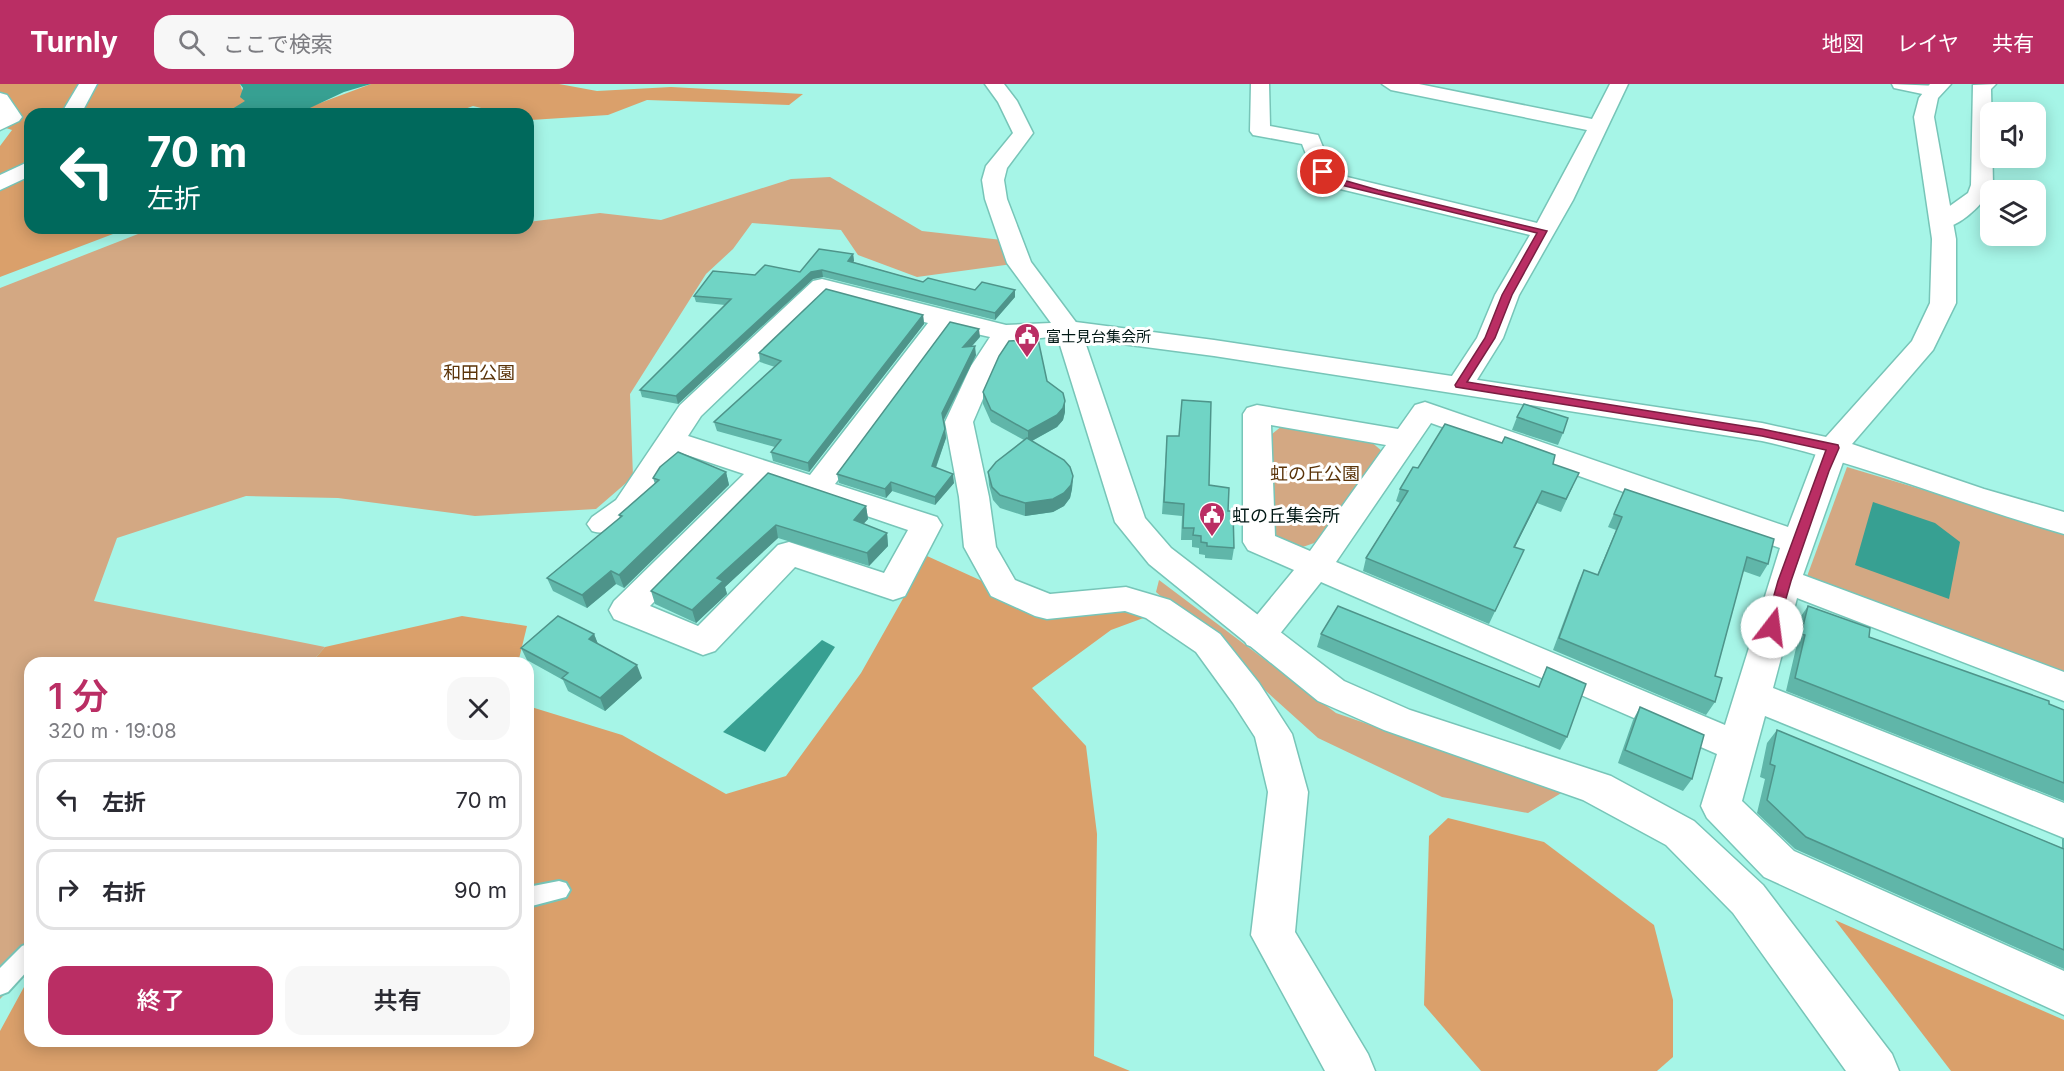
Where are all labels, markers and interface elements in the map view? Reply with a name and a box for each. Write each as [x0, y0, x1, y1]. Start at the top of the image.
search box [154, 15, 574, 69]
text: Turnly [30, 25, 118, 59]
icon: search [175, 26, 208, 59]
text: ここで検索 [223, 31, 333, 57]
text: 地図 [1822, 31, 1864, 56]
text: レイヤ [1897, 31, 1959, 56]
text: 共有 [1992, 31, 2034, 56]
map controls [1980, 102, 2046, 246]
button: sound [1980, 102, 2046, 168]
text: 70 m [147, 126, 247, 177]
icon: left [48, 132, 126, 210]
pin [1297, 146, 1348, 197]
icon: arrive [1306, 155, 1339, 188]
button: layers [1980, 180, 2046, 246]
text: 左折 [147, 182, 201, 215]
public building icon: 富士見台集会所 [1012, 321, 1042, 359]
place label: 富士見台集会所 [1046, 327, 1151, 346]
park label: 和田公園 [443, 362, 515, 383]
park label: 虹の丘公園 [1270, 463, 1360, 484]
public building icon: 虹の丘集会所 [1197, 500, 1227, 538]
place label: 虹の丘集会所 [1232, 505, 1340, 526]
position arrow [1740, 595, 1804, 659]
text: 1 分 [48, 674, 108, 718]
button: close [447, 677, 510, 740]
text: 320 m · 19:08 [48, 719, 177, 743]
icon: left [51, 783, 84, 816]
text: 70 m [456, 787, 507, 813]
text: 左折 [102, 789, 146, 815]
icon: right [51, 873, 84, 906]
text: 90 m [454, 877, 507, 903]
text: 右折 [102, 879, 146, 905]
button: 終了 [48, 966, 273, 1035]
button: 共有 [285, 966, 510, 1035]

